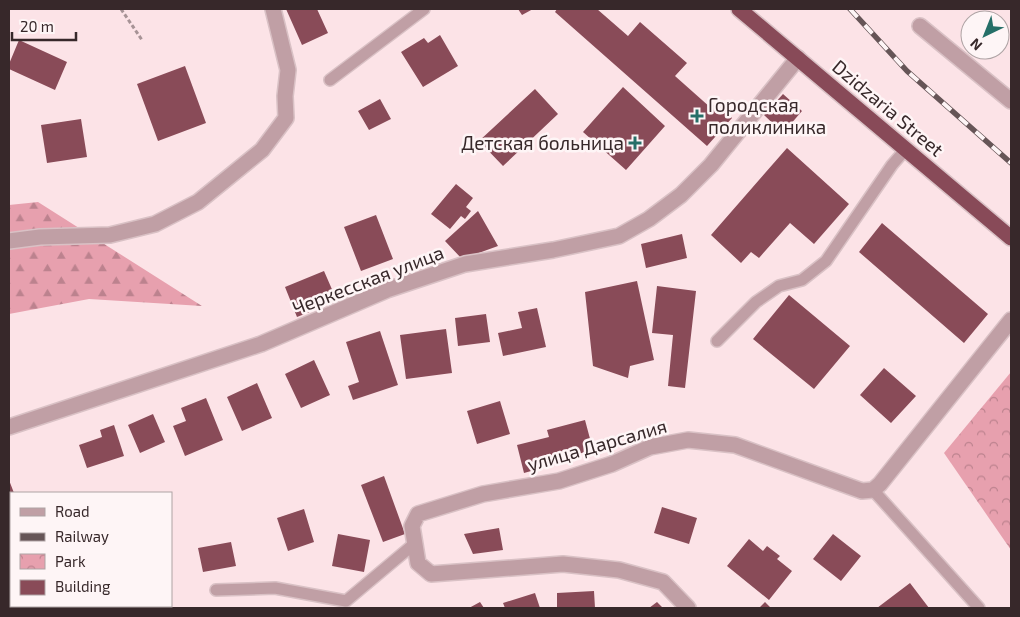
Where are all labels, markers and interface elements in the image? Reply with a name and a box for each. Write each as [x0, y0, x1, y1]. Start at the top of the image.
scale bar [12, 10, 76, 42]
north arrow [960, 10, 1010, 60]
text: 20 m [20, 17, 54, 35]
text: N [966, 35, 985, 55]
street label: Dzidzaria Street [828, 55, 949, 161]
place label: Городская поликлиника [708, 93, 826, 138]
marker: Городская поликлиника [690, 109, 704, 123]
place label: Детская больница [461, 131, 624, 154]
marker: Детская больница [628, 136, 642, 150]
street label: Черкесская улица [289, 240, 447, 320]
street label: улица Дарсалия [524, 414, 670, 476]
legend [10, 492, 172, 607]
text: Road [55, 502, 90, 520]
text: Railway [55, 527, 109, 545]
text: Park [55, 552, 86, 570]
text: Building [55, 577, 111, 595]

